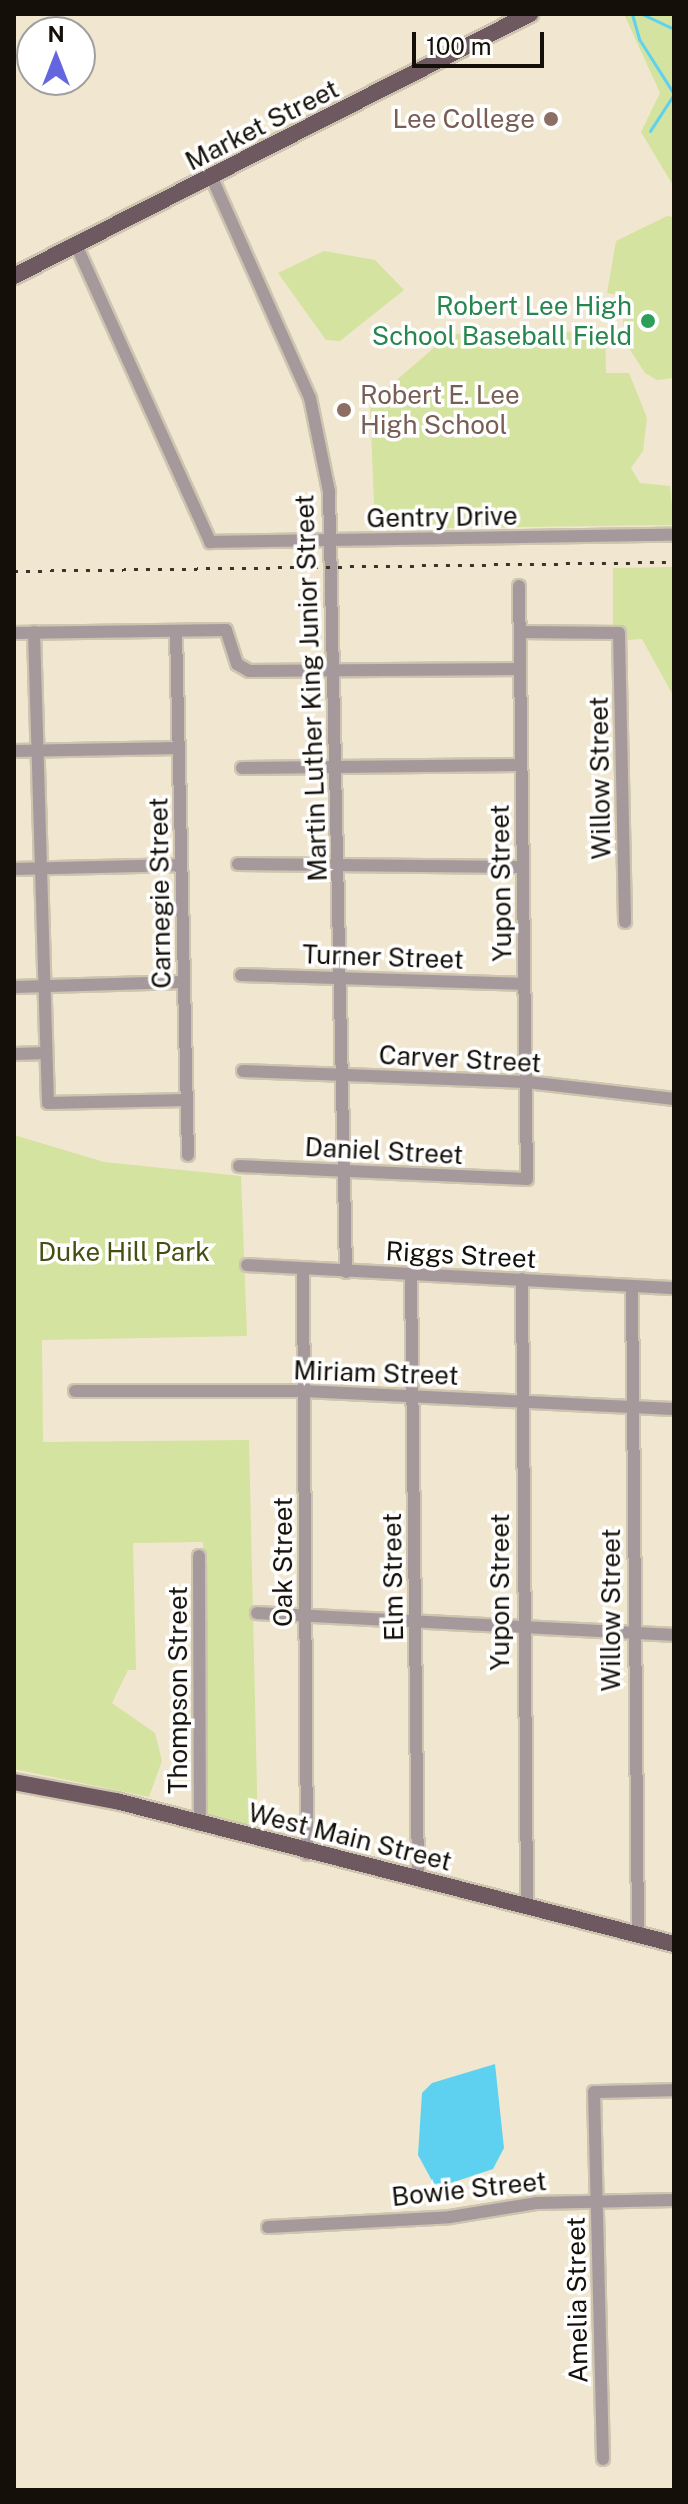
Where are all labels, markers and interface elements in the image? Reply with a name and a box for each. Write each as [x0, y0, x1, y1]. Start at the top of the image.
north arrow [16, 16, 96, 96]
scale bar [416, 16, 548, 66]
text: N [47, 21, 65, 47]
text: 100 m [426, 32, 492, 60]
street label: Market Street [180, 73, 344, 177]
place label: Lee College [392, 103, 535, 135]
marker: Lee College [542, 110, 560, 128]
place label: Robert Lee High School Baseball Field [372, 290, 632, 352]
marker: Robert Lee High School Baseball Field [639, 312, 657, 330]
place label: Robert E. Lee High School [360, 379, 520, 440]
marker: Robert E. Lee High School [335, 401, 353, 419]
street label: Martin Luther King Junior Street [289, 494, 333, 882]
street label: Gentry Drive [366, 500, 518, 534]
street label: Willow Street [583, 696, 617, 860]
street label: Carnegie Street [143, 797, 177, 989]
street label: Yupon Street [484, 804, 518, 962]
street label: Turner Street [302, 939, 464, 975]
street label: Carver Street [378, 1039, 542, 1079]
street label: Daniel Street [304, 1131, 464, 1171]
street label: Riggs Street [385, 1235, 537, 1275]
park label: Duke Hill Park [38, 1236, 210, 1268]
street label: Miriam Street [293, 1355, 459, 1391]
street label: Oak Street [267, 1497, 299, 1627]
street label: Elm Street [376, 1513, 410, 1641]
street label: Yupon Street [484, 1513, 516, 1671]
street label: Willow Street [595, 1528, 627, 1692]
street label: Thompson Street [162, 1586, 194, 1794]
street label: West Main Street [245, 1797, 455, 1877]
street label: Bowie Street [390, 2165, 548, 2213]
street label: Amelia Street [560, 2216, 594, 2384]

